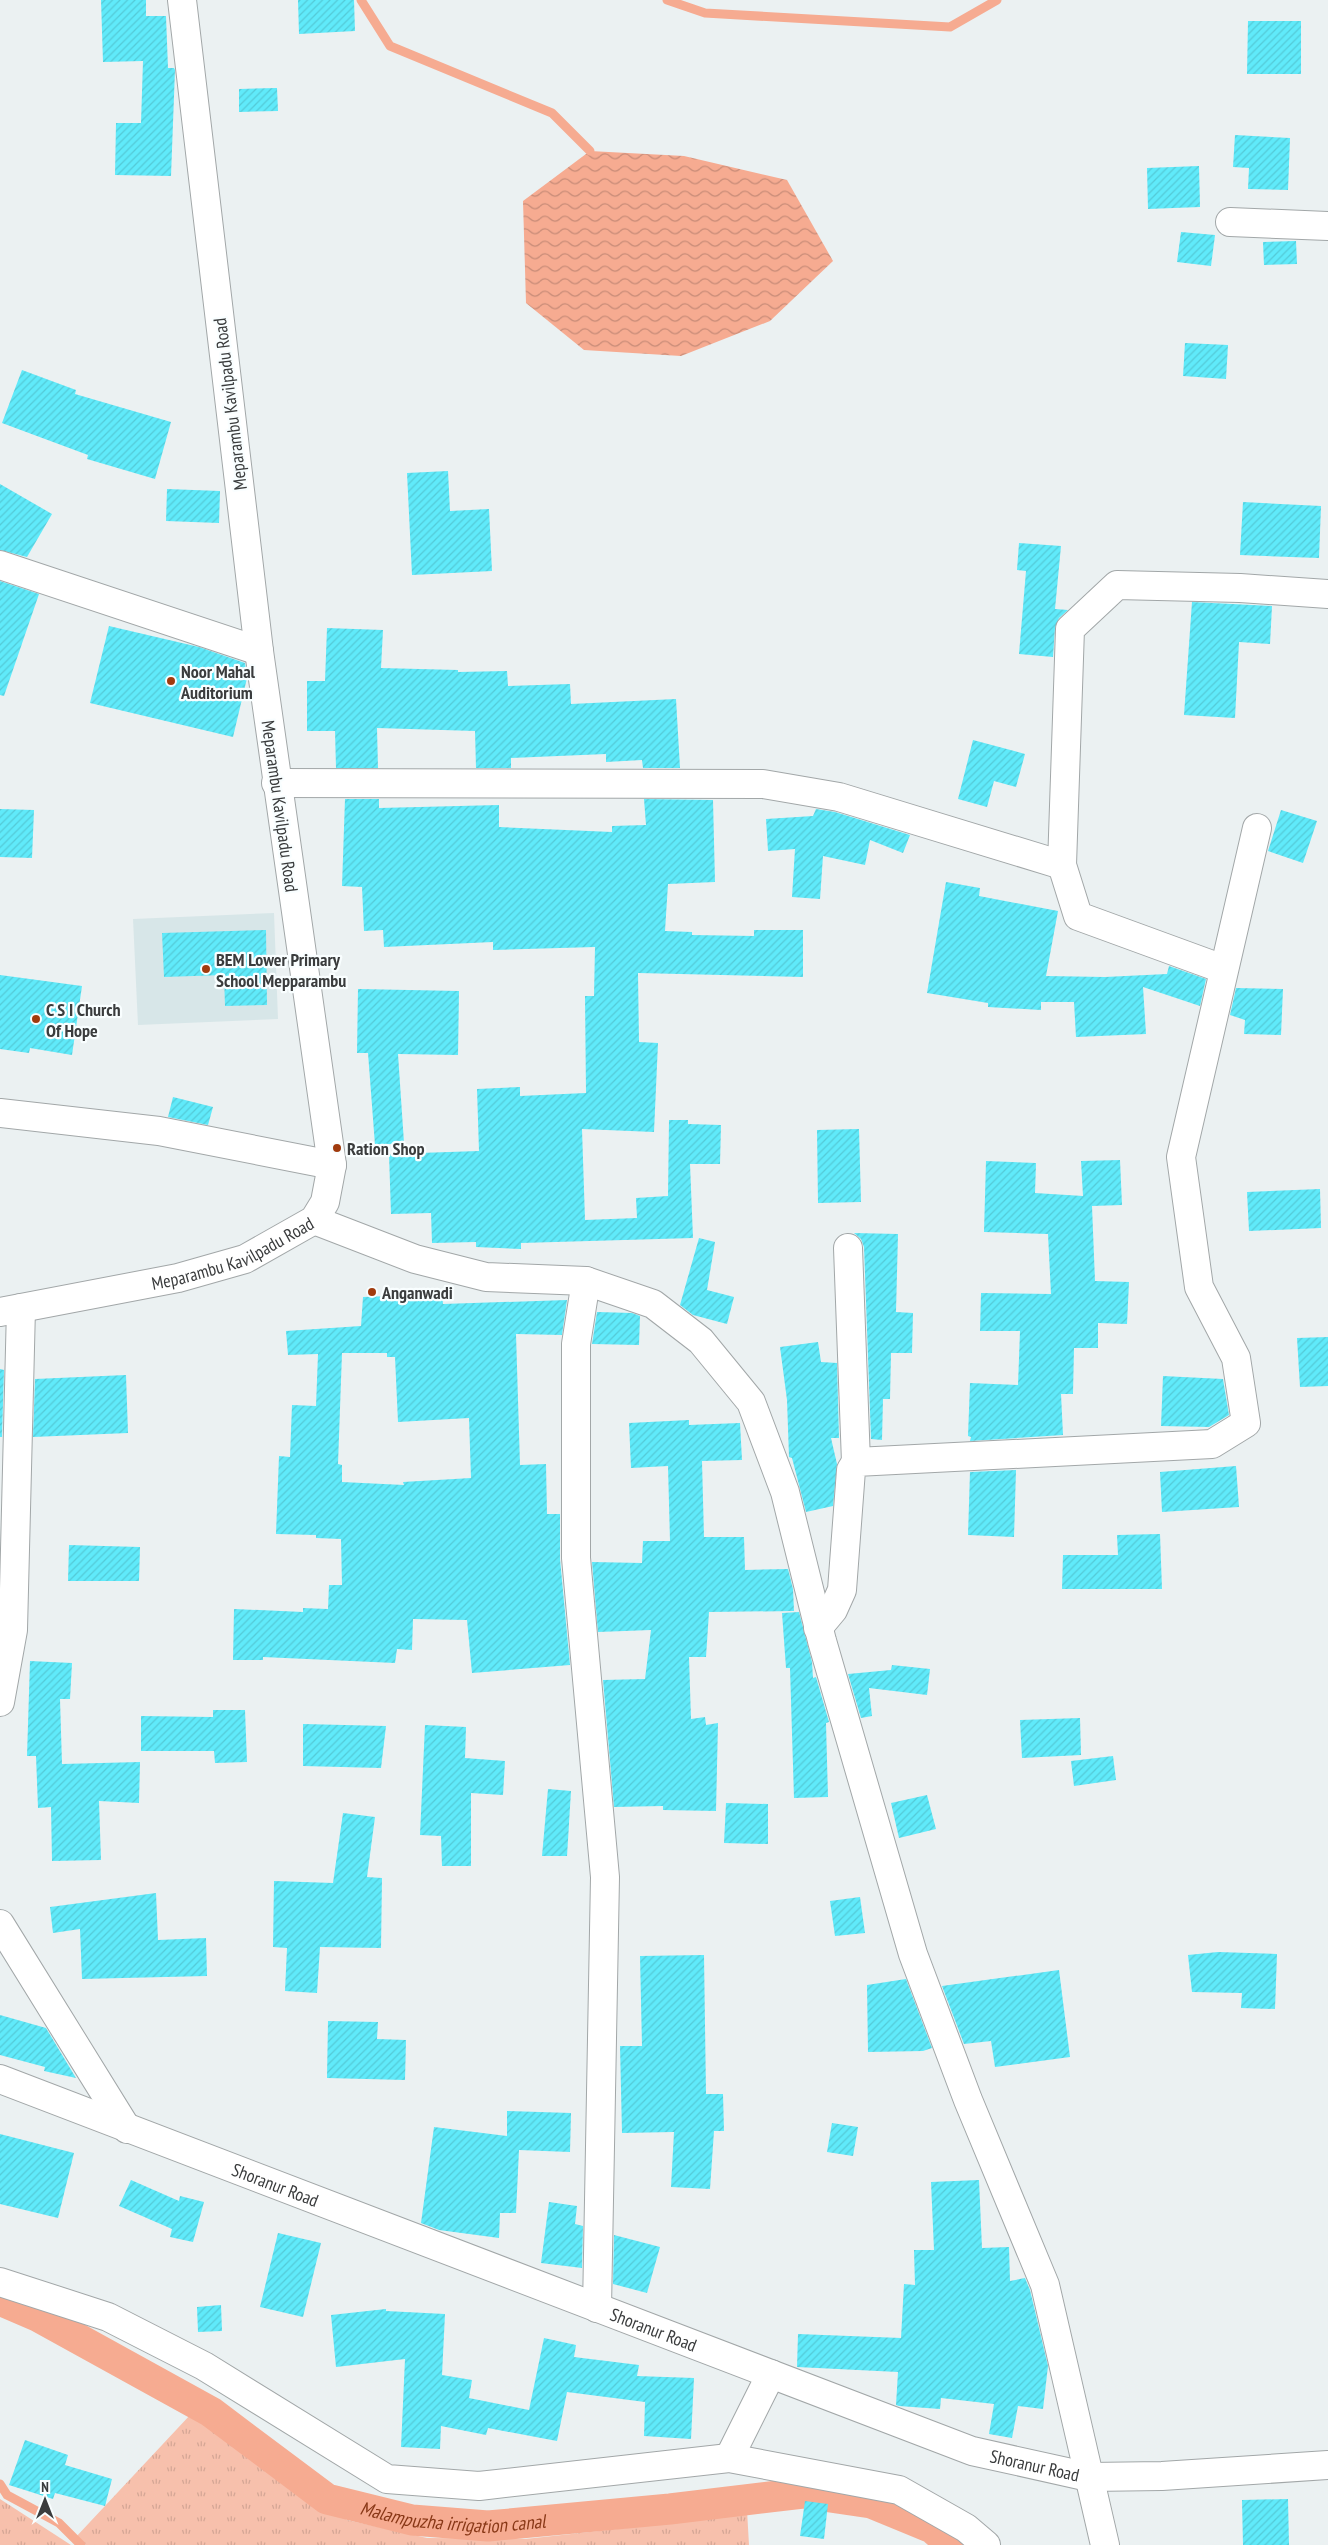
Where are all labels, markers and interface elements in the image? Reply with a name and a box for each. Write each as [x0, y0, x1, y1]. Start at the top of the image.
street label: Meparambu Kavilpadu Road [208, 317, 252, 491]
place label: Noor Mahal Auditorium [180, 660, 256, 704]
marker: Noor Mahal Auditorium [165, 675, 177, 687]
street label: Meparambu Kavilpadu Road [257, 719, 303, 893]
place label: BEM Lower Primary School Mepparambu [216, 948, 346, 992]
marker: BEM Lower Primary School Mepparambu [200, 963, 212, 975]
place label: C S I Church Of Hope [46, 998, 121, 1042]
marker: C S I Church Of Hope [30, 1013, 42, 1025]
place label: Ration Shop [347, 1137, 425, 1160]
marker: Ration Shop [331, 1142, 343, 1154]
street label: Meparambu Kavilpadu Road [149, 1211, 318, 1294]
place label: Anganwadi [381, 1281, 453, 1304]
marker: Anganwadi [366, 1286, 378, 1298]
street label: Shoranur Road [229, 2157, 322, 2211]
street label: Shoranur Road [607, 2302, 700, 2356]
street label: Shoranur Road [988, 2444, 1082, 2486]
north arrow [20, 2475, 70, 2525]
text: N [41, 2478, 49, 2496]
water label: Malampuzha irrigation canal [358, 2496, 548, 2538]

